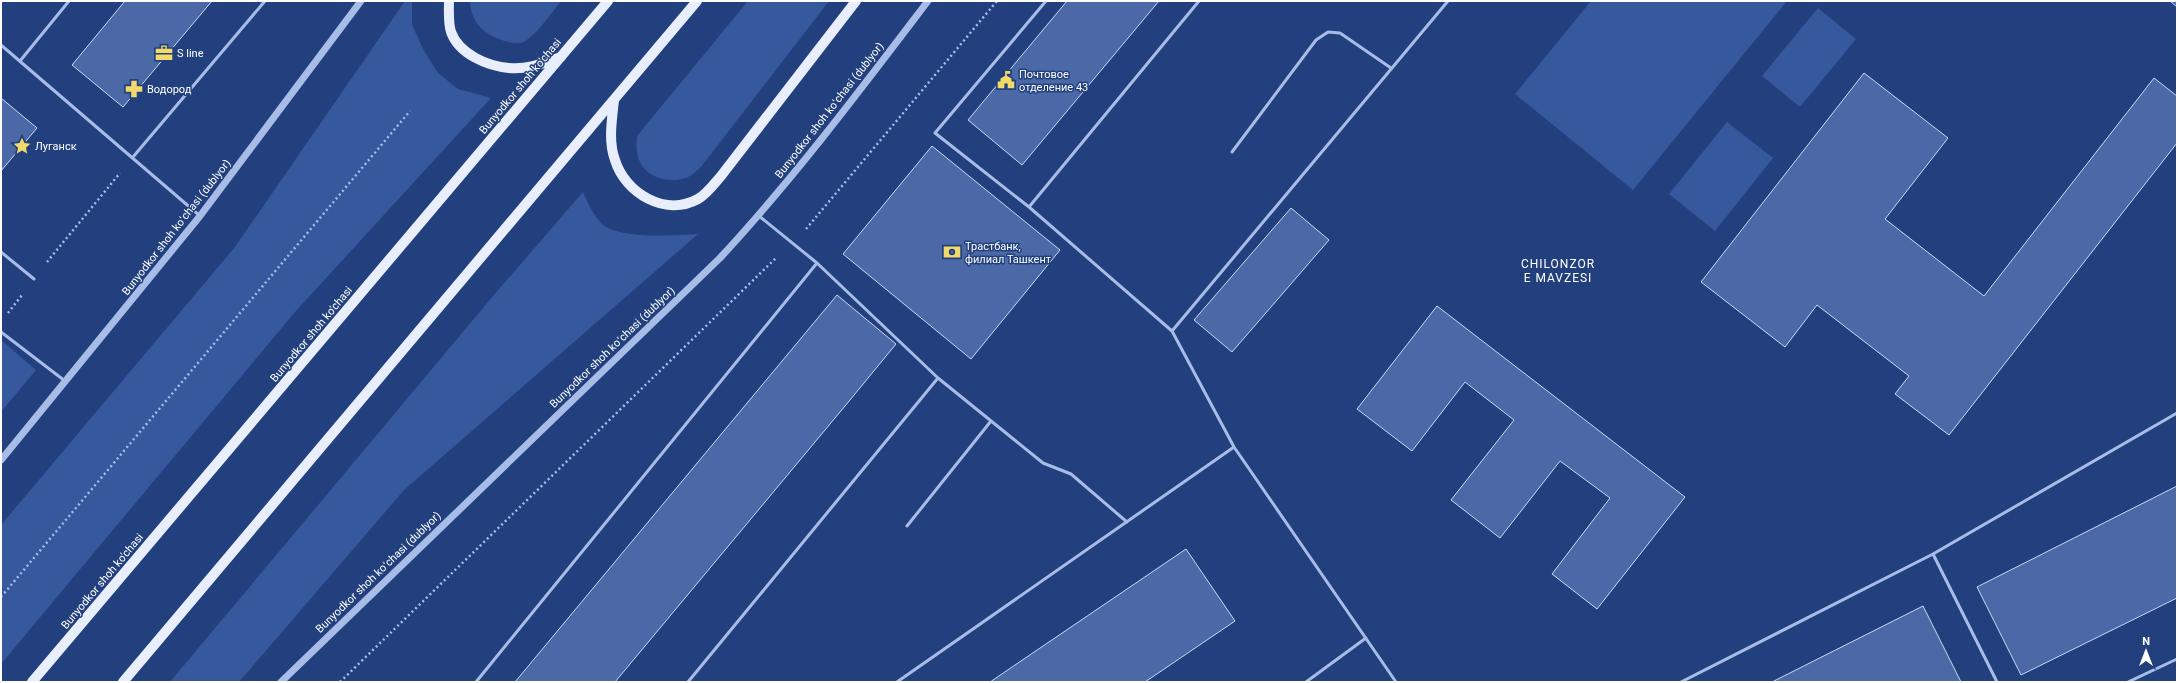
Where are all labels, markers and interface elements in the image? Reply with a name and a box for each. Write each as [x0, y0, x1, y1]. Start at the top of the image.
street label: Bunyodkor shoh ko'chasi [477, 36, 564, 137]
street label: Bunyodkor shoh koʻchasi (dublyor) [772, 40, 887, 181]
office icon: S line [154, 43, 174, 63]
place label: S line [177, 47, 204, 60]
place label: Почтовое отделение 43 [1019, 68, 1088, 94]
public building icon: Почтовое отделение 43 [996, 70, 1016, 90]
pharmacy icon: Водород [124, 79, 144, 99]
place label: Водород [147, 83, 192, 96]
place icon: Луганск [12, 136, 32, 156]
place label: Луганск [35, 140, 77, 153]
street label: Bunyodkor shoh koʻchasi (dublyor) [119, 157, 234, 298]
place label: Трастбанк, филиал Ташкент [965, 240, 1052, 266]
bank icon: Трастбанк, филиал Ташкент [942, 242, 962, 262]
district label: CHILONZOR E MAVZESI [1521, 257, 1595, 285]
street label: Bunyodkor shoh ko'chasi [268, 284, 355, 385]
street label: Bunyodkor shoh koʻchasi (dublyor) [547, 284, 678, 411]
street label: Bunyodkor shoh koʻchasi (dublyor) [313, 509, 444, 636]
street label: Bunyodkor shoh ko'chasi [59, 531, 146, 632]
north arrow [2126, 631, 2166, 671]
text: N [2142, 635, 2150, 648]

